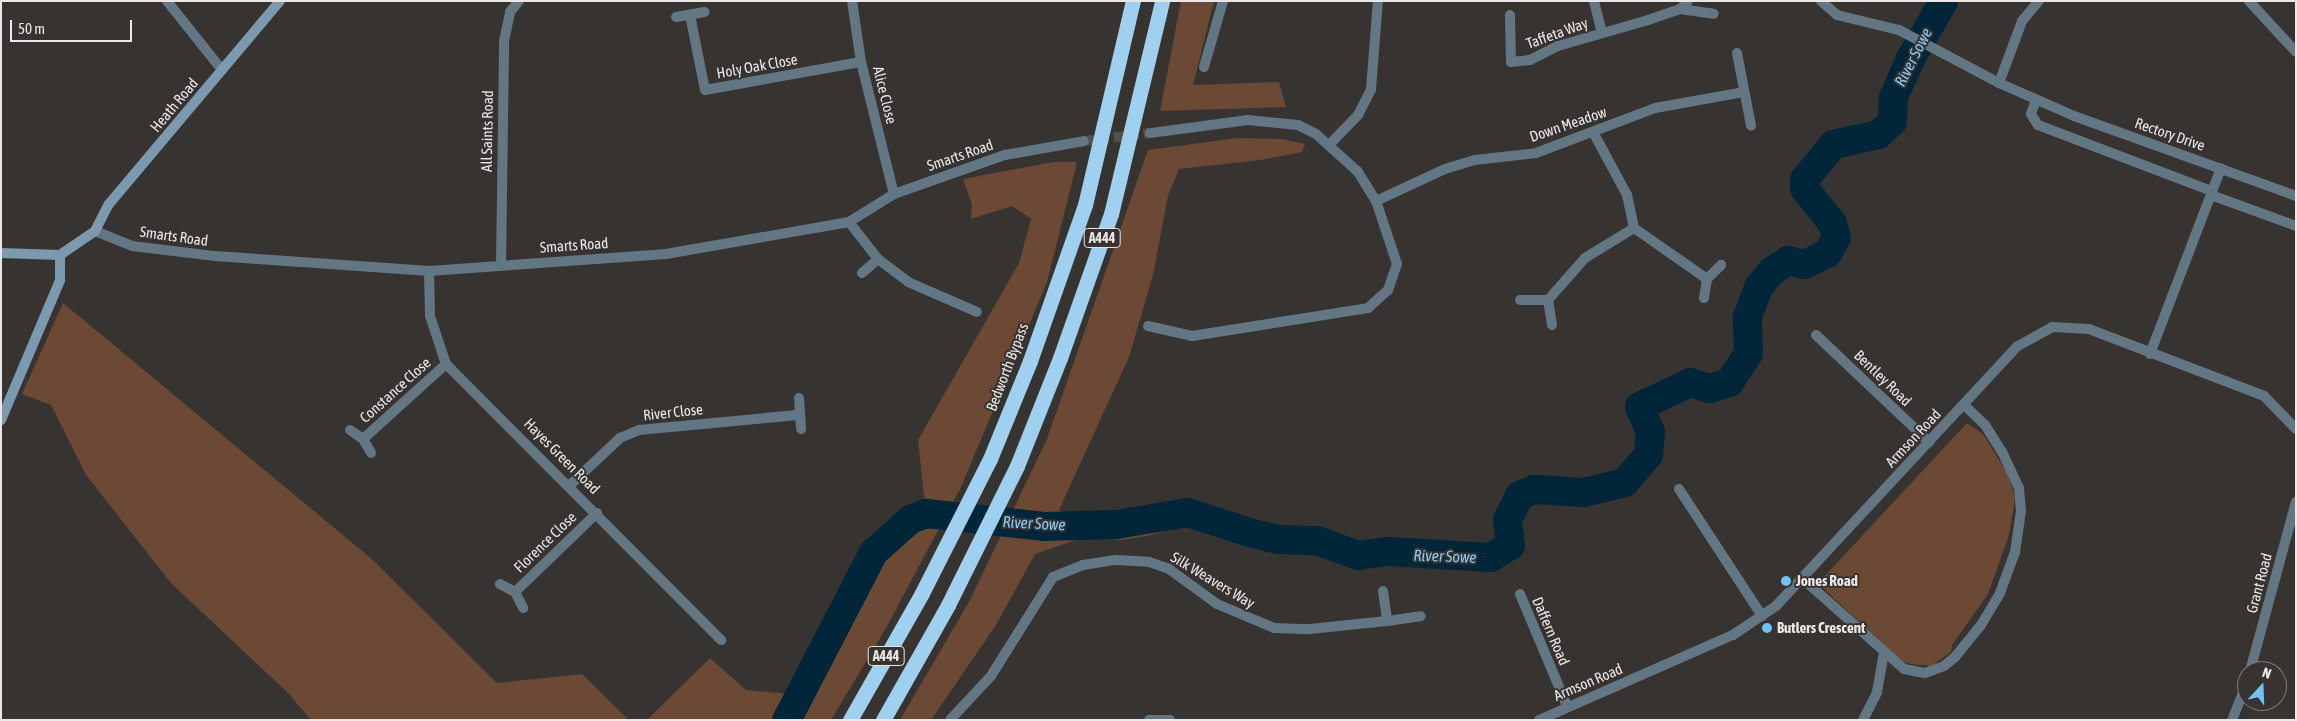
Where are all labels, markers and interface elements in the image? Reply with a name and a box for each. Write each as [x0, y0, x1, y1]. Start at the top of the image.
scale bar [12, 10, 135, 42]
street label: Taffeta Way [1524, 14, 1590, 52]
text: 50 m [18, 20, 45, 37]
water label: River Sowe [1890, 25, 1936, 89]
street label: Holy Oak Close [715, 50, 799, 82]
street label: Alice Close [869, 64, 901, 126]
street label: Heath Road [146, 74, 202, 136]
street label: All Saints Road [477, 90, 497, 172]
street label: Down Meadow [1527, 102, 1609, 146]
street label: Rectory Drive [2133, 114, 2207, 154]
street label: Smarts Road [925, 135, 995, 175]
street label: Smarts Road [139, 222, 209, 250]
road number: A444 [1083, 227, 1121, 250]
street label: Smarts Road [539, 234, 609, 256]
street label: Bedworth Bypass [982, 321, 1032, 413]
street label: Bentley Road [1851, 346, 1915, 410]
street label: Constance Close [356, 354, 434, 426]
street label: River Close [642, 400, 704, 424]
street label: Armson Road [1882, 405, 1944, 471]
street label: Hayes Green Road [520, 414, 604, 498]
street label: Florence Close [510, 508, 580, 576]
water label: River Sowe [1002, 512, 1066, 534]
water label: River Sowe [1413, 545, 1477, 567]
street label: Silk Weavers Way [1168, 548, 1258, 612]
street label: Grant Road [2242, 551, 2276, 615]
place label: Jones Road [1796, 572, 1858, 590]
marker: Jones Road [1780, 575, 1792, 587]
street label: Daffern Road [1529, 594, 1573, 668]
place label: Butlers Crescent [1777, 619, 1865, 637]
marker: Butlers Crescent [1761, 622, 1773, 634]
road number: A444 [867, 644, 905, 668]
street label: Armson Road [1551, 659, 1625, 705]
north arrow [2237, 661, 2287, 711]
text: N [2260, 664, 2273, 682]

